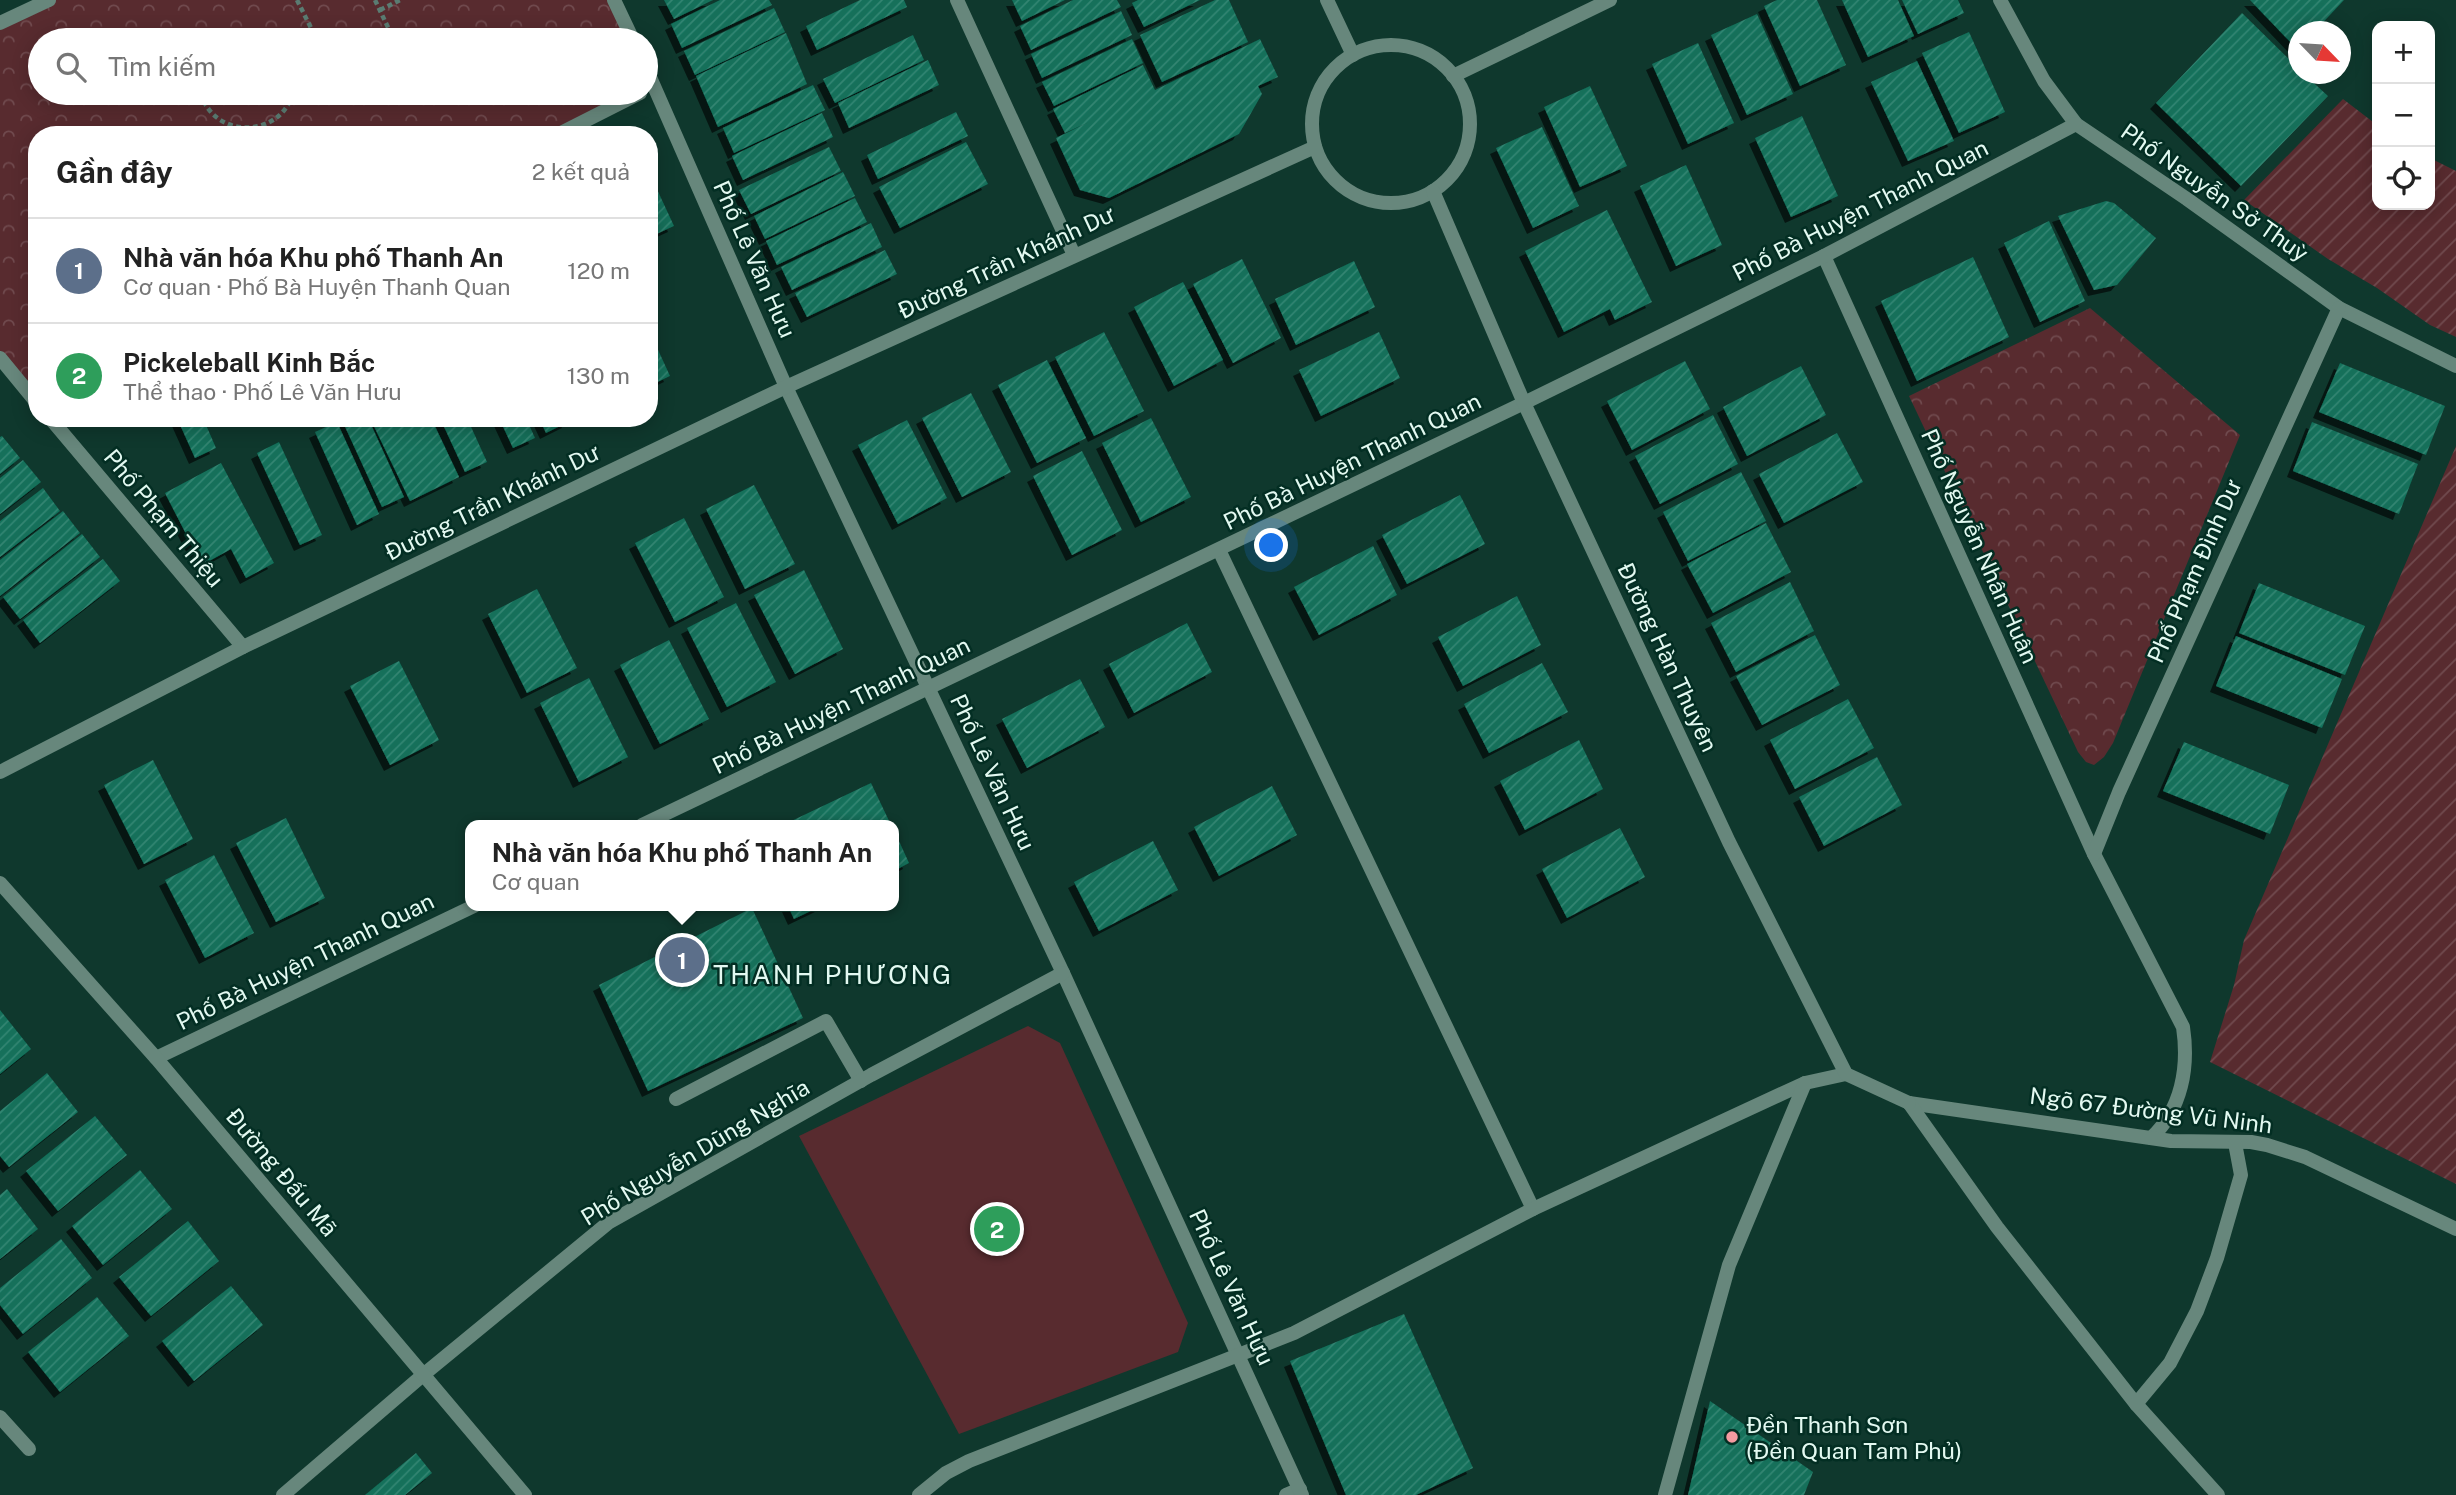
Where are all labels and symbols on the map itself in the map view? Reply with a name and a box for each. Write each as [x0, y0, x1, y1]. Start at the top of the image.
north arrow [2288, 21, 2351, 84]
street label: Phố Nguyễn Sở Thuỳ [2116, 117, 2314, 267]
street label: Phố Bà Huyện Thanh Quan [1728, 134, 1992, 286]
street label: Phố Lê Văn Hưu [708, 176, 802, 342]
street label: Đường Trần Khánh Dư [894, 200, 1118, 324]
street label: Phố Bà Huyện Thanh Quan [1219, 387, 1485, 535]
street label: Phố Nguyễn Nhân Huân [1916, 425, 2044, 667]
street label: Đường Trần Khánh Dư [380, 438, 604, 566]
street label: Phố Phạm Thiệu [99, 444, 229, 592]
street label: Phố Phạm Đình Dư [2142, 475, 2246, 667]
your location [1254, 528, 1288, 562]
street label: Đường Hàn Thuyên [1612, 558, 1724, 756]
street label: Phố Bà Huyện Thanh Quan [708, 631, 974, 779]
street label: Phố Lê Văn Hưu [945, 690, 1041, 854]
street label: Phố Bà Huyện Thanh Quan [172, 887, 438, 1035]
pin: 1 [659, 934, 705, 986]
district label: THANH PHƯƠNG [713, 959, 953, 990]
street label: Phố Nguyễn Dũng Nghĩa [576, 1073, 814, 1231]
street label: Ngõ 67 Đường Vũ Ninh [2028, 1082, 2274, 1138]
street label: Đường Đấu Mã [221, 1103, 343, 1241]
pin: 2 [974, 1203, 1020, 1255]
street label: Phố Lê Văn Hưu [1184, 1205, 1280, 1369]
place label: Đền Thanh Sơn (Đền Quan Tam Phủ) [1746, 1411, 1962, 1464]
marker: Đền Thanh Sơn (Đền Quan Tam Phủ) [1724, 1429, 1740, 1445]

